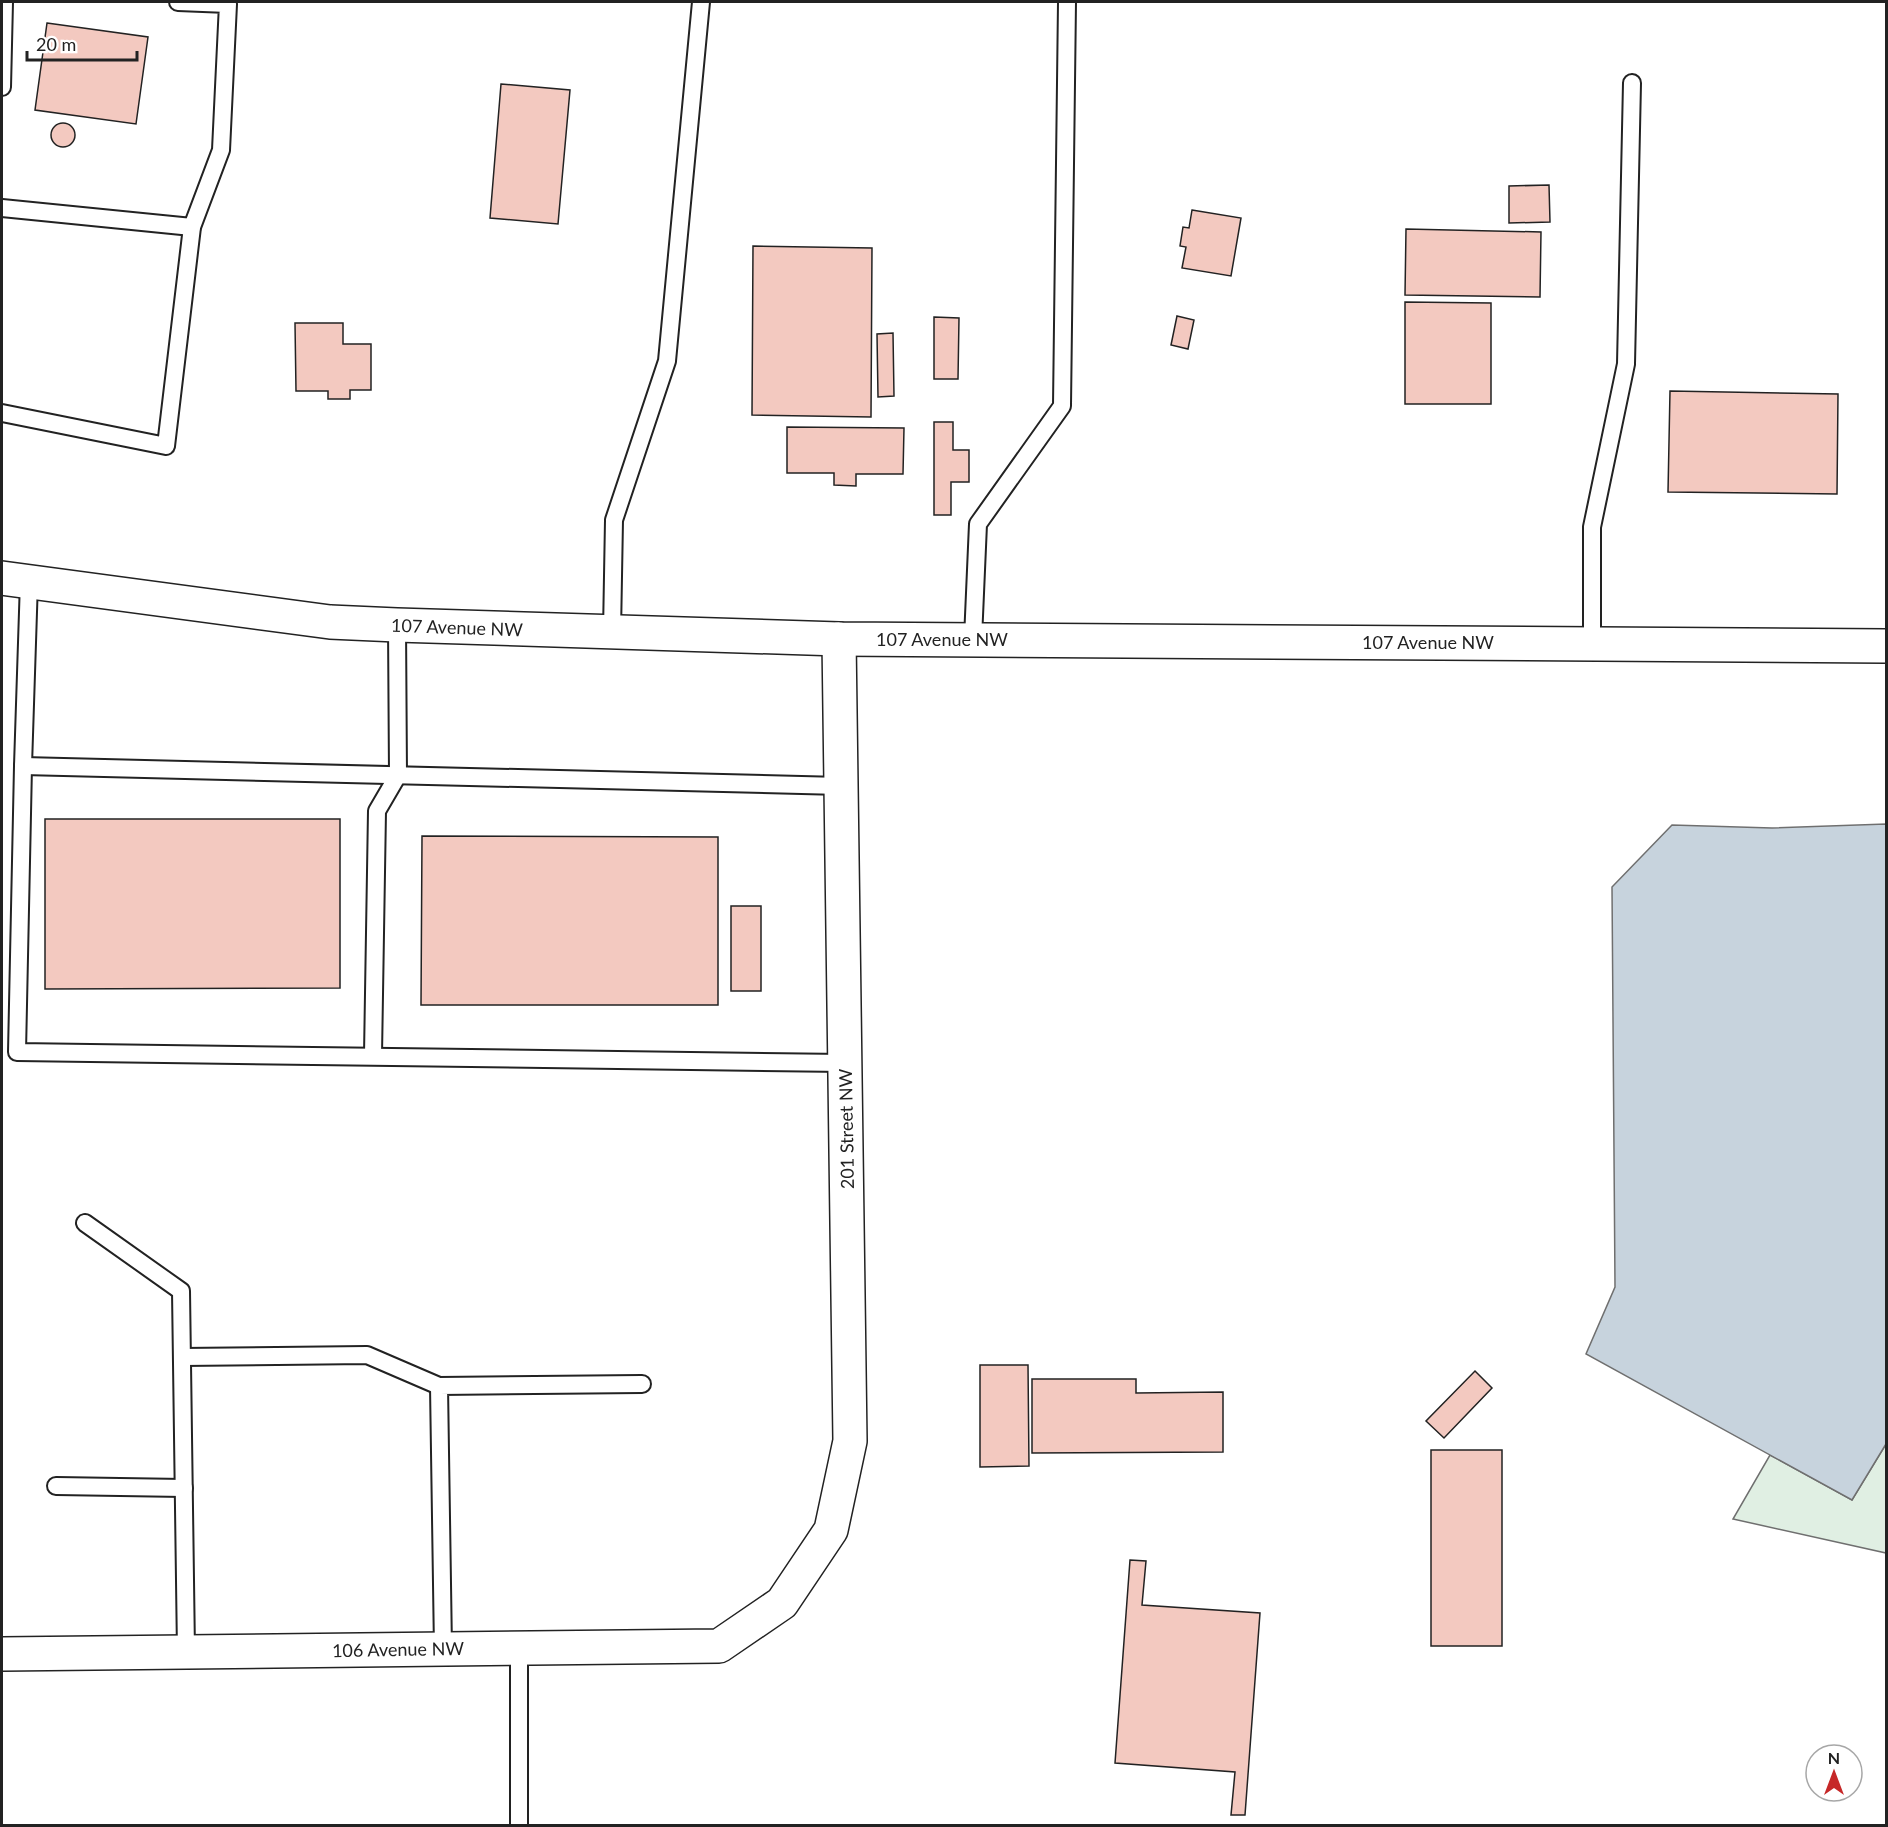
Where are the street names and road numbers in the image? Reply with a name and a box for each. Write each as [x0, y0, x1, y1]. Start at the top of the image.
street label: 107 Avenue NW [391, 614, 524, 640]
street label: 107 Avenue NW [876, 628, 1008, 650]
street label: 107 Avenue NW [1362, 631, 1494, 653]
street label: 201 Street NW [834, 1068, 858, 1189]
street label: 106 Avenue NW [332, 1637, 464, 1661]

